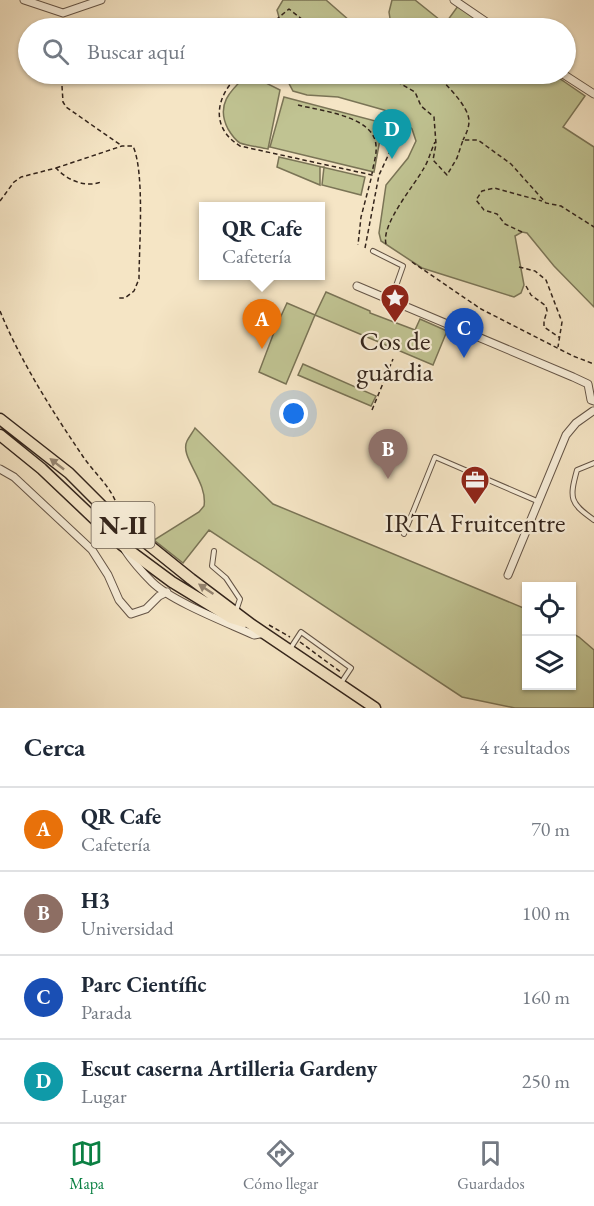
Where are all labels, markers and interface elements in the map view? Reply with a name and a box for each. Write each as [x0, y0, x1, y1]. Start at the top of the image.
search box [18, 18, 576, 84]
icon: search [39, 35, 72, 68]
text: Buscar aquí [87, 37, 185, 66]
pin: D [372, 110, 412, 159]
popup [199, 202, 325, 280]
text: QR Cafe [222, 214, 302, 243]
text: Cafetería [222, 243, 291, 269]
place icon: Cos de guàrdia [379, 282, 411, 324]
pin: A [242, 300, 282, 349]
pin: C [444, 308, 484, 358]
place label: Cos de guàrdia [357, 323, 434, 389]
your location [279, 399, 308, 428]
pin: B [368, 430, 408, 479]
one-way arrow [50, 458, 65, 470]
office icon: IRTA Fruitcentre [459, 464, 491, 506]
road number: N-II [92, 502, 154, 548]
place label: IRTA Fruitcentre [384, 505, 566, 540]
map controls [522, 582, 576, 690]
button: locate [522, 582, 576, 636]
one-way arrow [198, 584, 214, 595]
button: layers [522, 636, 576, 690]
text: Cerca [24, 730, 85, 764]
text: 4 resultados [479, 734, 570, 760]
text: QR Cafe [81, 802, 161, 831]
text: A [36, 816, 51, 842]
text: 70 m [531, 816, 570, 842]
text: Cafetería [81, 831, 150, 857]
text: H3 [81, 886, 110, 915]
text: B [37, 900, 50, 926]
text: 100 m [522, 900, 570, 926]
text: Universidad [81, 915, 174, 941]
text: Parc Científic [81, 970, 207, 999]
text: C [36, 984, 51, 1010]
text: 160 m [522, 984, 570, 1010]
text: Parada [81, 999, 132, 1025]
text: Escut caserna Artilleria Gardeny [81, 1054, 377, 1083]
text: D [36, 1068, 51, 1094]
text: 250 m [522, 1068, 570, 1094]
text: Lugar [81, 1083, 127, 1109]
tab: Mapa [69, 1137, 104, 1194]
tab: Cómo llegar [243, 1137, 318, 1194]
tab: Guardados [457, 1137, 525, 1194]

